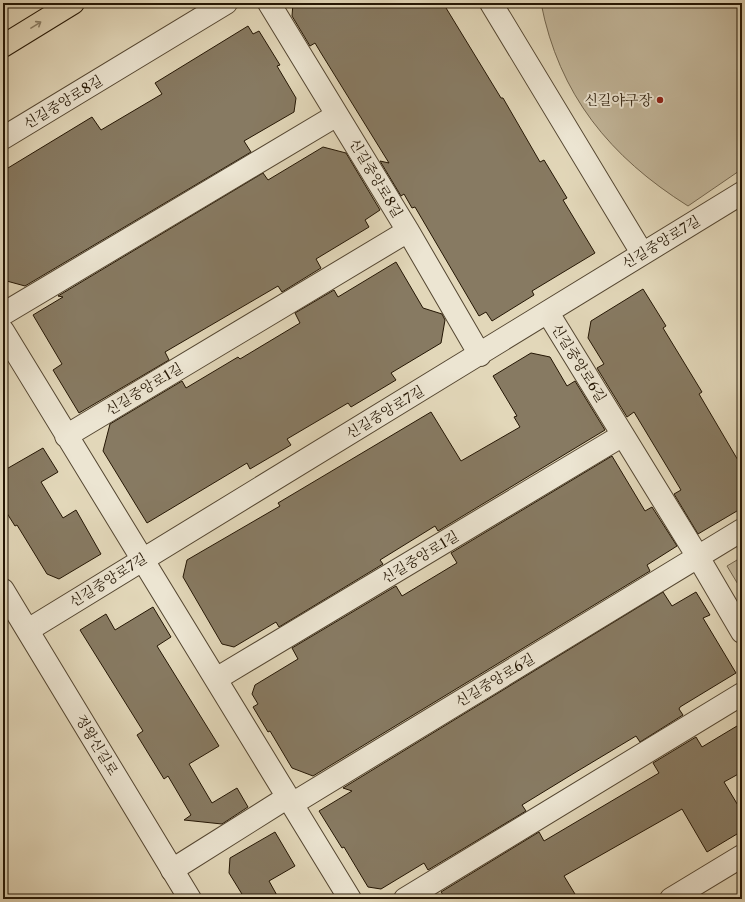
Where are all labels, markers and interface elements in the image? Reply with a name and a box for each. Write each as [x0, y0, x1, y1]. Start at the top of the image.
one-way arrow [30, 21, 42, 29]
street label: 신길중앙로8길 [20, 71, 106, 133]
place label: 신길야구장 [584, 91, 652, 109]
marker: 신길야구장 [655, 95, 665, 105]
street label: 신길중앙로8길 [345, 135, 407, 221]
street label: 신길중앙로7길 [619, 212, 703, 272]
street label: 신길중앙로6길 [548, 320, 610, 406]
street label: 신길중앙로1길 [102, 359, 186, 419]
street label: 신길중앙로7길 [343, 382, 427, 442]
street label: 신길중앙로1길 [378, 527, 462, 587]
street label: 신길중앙로7길 [66, 549, 150, 611]
street label: 신길중앙로6길 [452, 649, 538, 711]
street label: 정왕신길로 [72, 711, 122, 779]

